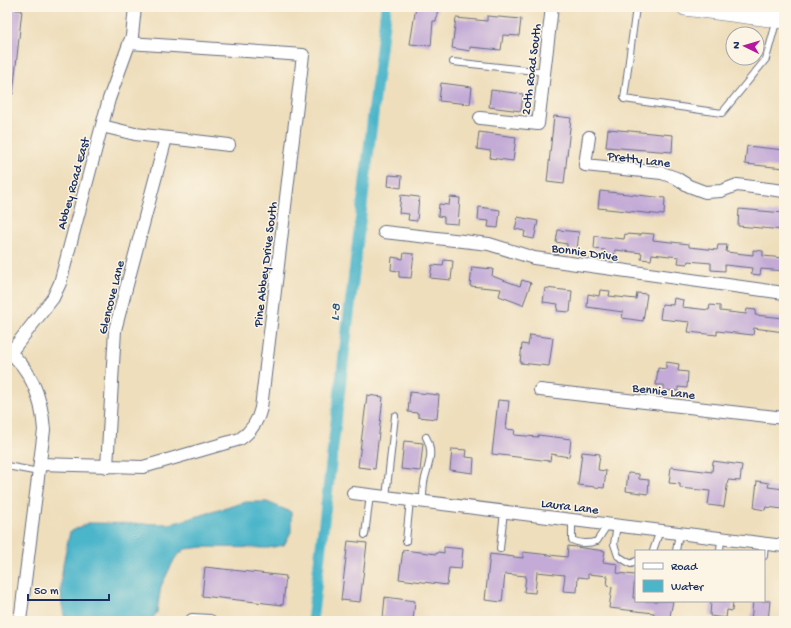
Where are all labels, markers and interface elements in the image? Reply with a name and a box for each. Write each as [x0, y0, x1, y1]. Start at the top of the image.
street label: 20th Road South [519, 23, 546, 116]
north arrow [725, 26, 765, 66]
text: N [731, 41, 743, 49]
street label: Abbey Road East [55, 134, 94, 231]
street label: Pretty Lane [605, 149, 671, 172]
street label: Pine Abbey Drive South [251, 201, 282, 329]
street label: Bonnie Drive [550, 241, 619, 266]
street label: Glencove Lane [96, 259, 129, 336]
water label: L-8 [327, 302, 346, 322]
street label: Bennie Lane [630, 381, 696, 404]
street label: Laura Lane [540, 497, 600, 518]
legend [635, 550, 765, 602]
text: Road [671, 561, 698, 575]
scale bar [28, 576, 109, 602]
text: Water [671, 581, 705, 595]
text: 50 m [34, 585, 59, 599]

